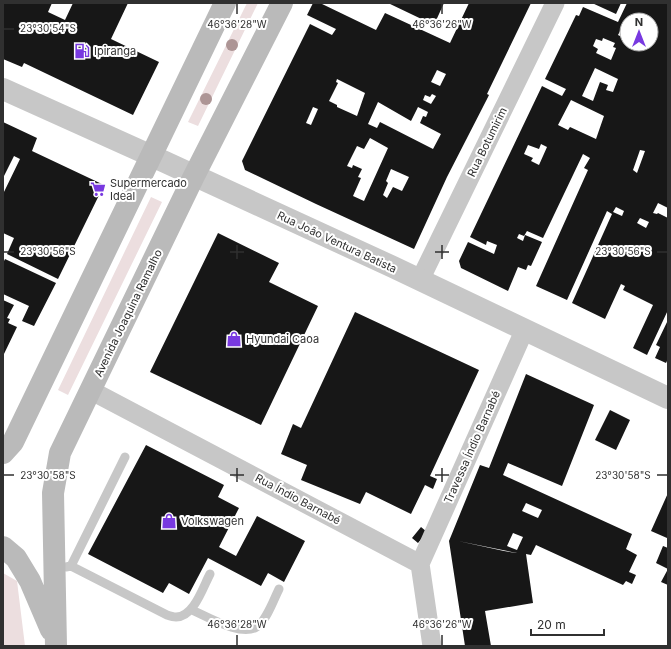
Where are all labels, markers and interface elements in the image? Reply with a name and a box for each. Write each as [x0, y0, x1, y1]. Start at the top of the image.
north arrow [619, 12, 659, 52]
text: N [635, 15, 643, 29]
text: 46°36'28"W [207, 18, 267, 30]
text: 46°36'26"W [412, 18, 472, 30]
text: 23°30'54"S [20, 22, 76, 34]
fuel station icon: Ipiranga [73, 42, 91, 60]
place label: Ipiranga [94, 44, 136, 58]
street label: Rua Botumirim [464, 105, 510, 179]
place label: Supermercado Ideal [110, 176, 187, 203]
supermarket icon: Supermercado Ideal [89, 180, 107, 198]
street label: Rua João Ventura Batista [275, 208, 399, 276]
text: 23°30'56"S [20, 245, 76, 257]
text: 23°30'56"S [595, 245, 651, 257]
street label: Avenida Joaquina Ramalho [91, 247, 165, 379]
shop icon: Hyundai Caoa [225, 330, 243, 348]
place label: Hyundai Caoa [246, 332, 319, 346]
street label: Travessa Índio Barnabé [441, 388, 503, 506]
text: 23°30'58"S [20, 469, 76, 481]
text: 23°30'58"S [595, 469, 651, 481]
street label: Rua Índio Barnabé [253, 471, 343, 527]
shop icon: Volkswagen [160, 512, 178, 530]
place label: Volkswagen [181, 514, 244, 528]
scale bar [531, 611, 604, 637]
text: 20 m [537, 617, 566, 632]
text: 46°36'28"W [207, 618, 267, 630]
text: 46°36'26"W [412, 618, 472, 630]

